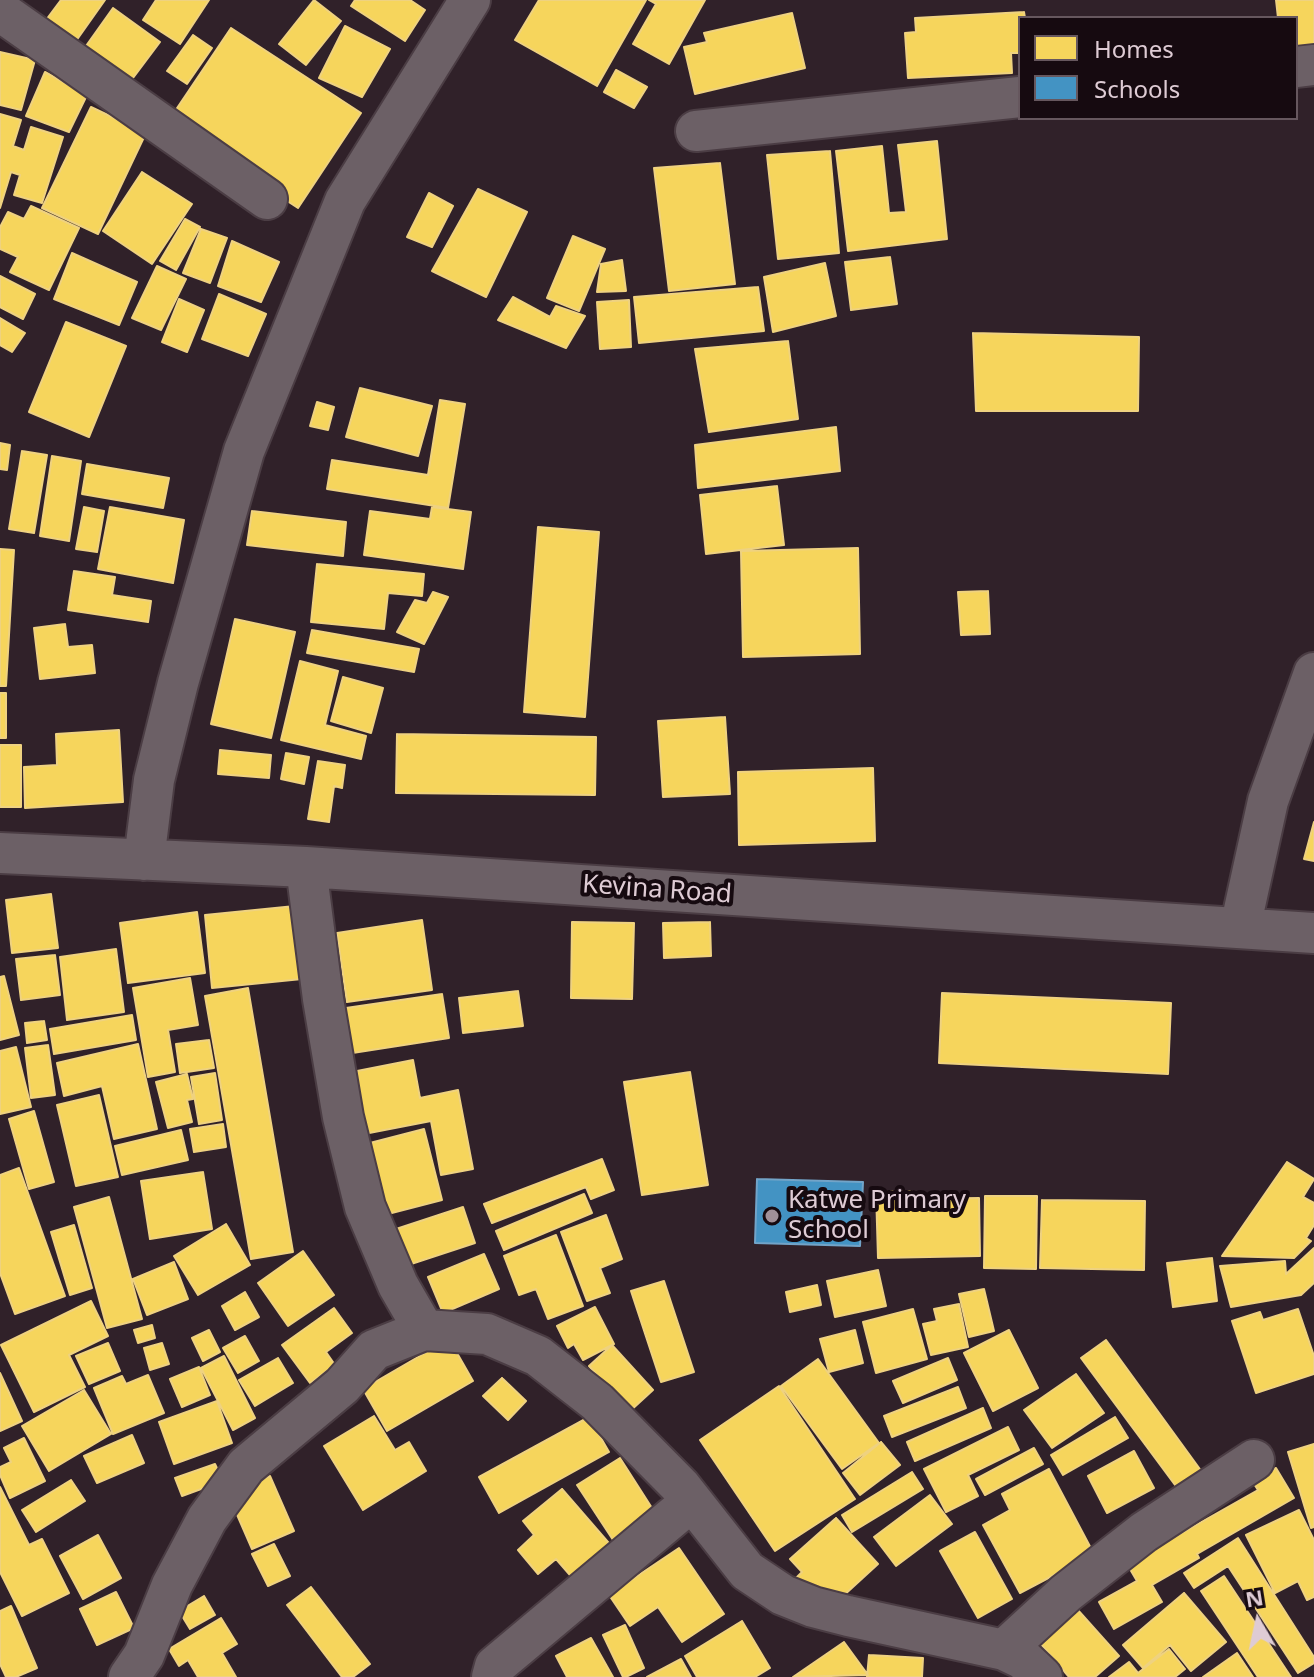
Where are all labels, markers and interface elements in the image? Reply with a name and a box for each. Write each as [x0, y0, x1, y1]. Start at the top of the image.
legend [1018, 16, 1298, 120]
text: Homes [1094, 32, 1174, 65]
text: Schools [1094, 72, 1180, 105]
street label: Kevina Road [581, 869, 733, 911]
place label: Katwe Primary School [788, 1185, 966, 1246]
marker: Katwe Primary School [763, 1207, 781, 1225]
north arrow [1218, 1581, 1298, 1661]
text: N [1243, 1581, 1265, 1614]

